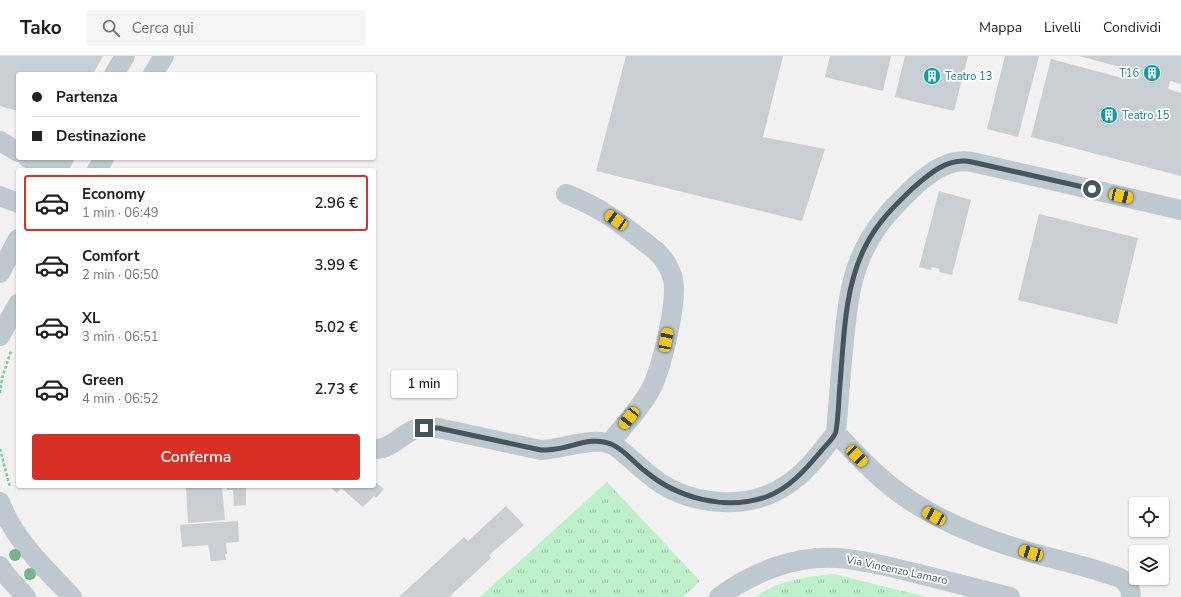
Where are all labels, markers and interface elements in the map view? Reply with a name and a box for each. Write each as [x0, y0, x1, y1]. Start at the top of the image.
search box [86, 10, 366, 46]
text: Tako [20, 15, 62, 41]
icon: search [100, 17, 122, 39]
text: Cerca qui [132, 18, 194, 38]
text: Mappa [979, 18, 1022, 37]
text: Livelli [1044, 18, 1081, 37]
text: Condividi [1103, 18, 1161, 37]
building icon: T16 [1142, 63, 1162, 83]
building icon: Teatro 13 [922, 66, 942, 86]
place label: T16 [1119, 66, 1139, 81]
place label: Teatro 13 [945, 69, 992, 84]
text: Partenza [56, 87, 118, 107]
building icon: Teatro 15 [1099, 105, 1119, 125]
place label: Teatro 15 [1122, 108, 1170, 123]
text: Destinazione [56, 126, 146, 146]
route start [1083, 180, 1101, 198]
text: Economy [82, 184, 145, 204]
icon: car [34, 185, 70, 221]
car [1108, 187, 1134, 205]
text: 2.96 € [314, 193, 358, 213]
text: 1 min · 06:49 [82, 204, 158, 222]
car [603, 208, 629, 232]
text: Comfort [82, 246, 139, 266]
icon: car [34, 247, 70, 283]
text: 3.99 € [314, 255, 358, 275]
text: 2 min · 06:50 [82, 266, 158, 284]
text: XL [82, 308, 101, 328]
icon: car [34, 309, 70, 345]
text: 5.02 € [314, 317, 358, 337]
car [658, 327, 674, 353]
text: 3 min · 06:51 [82, 328, 158, 346]
text: Green [82, 370, 124, 390]
callout: 1 min [391, 370, 457, 398]
icon: car [34, 371, 70, 407]
text: 1 min [407, 375, 441, 393]
text: 2.73 € [314, 379, 358, 399]
text: 4 min · 06:52 [82, 390, 158, 408]
car [617, 405, 641, 431]
route end [415, 419, 433, 437]
button: Conferma [32, 434, 360, 480]
car [844, 443, 870, 469]
map controls [1129, 497, 1169, 585]
button: locate [1129, 497, 1169, 537]
car [921, 505, 947, 527]
car [1018, 544, 1044, 562]
button: layers [1129, 545, 1169, 585]
street label: Via Vincenzo Lamaro [844, 552, 949, 588]

